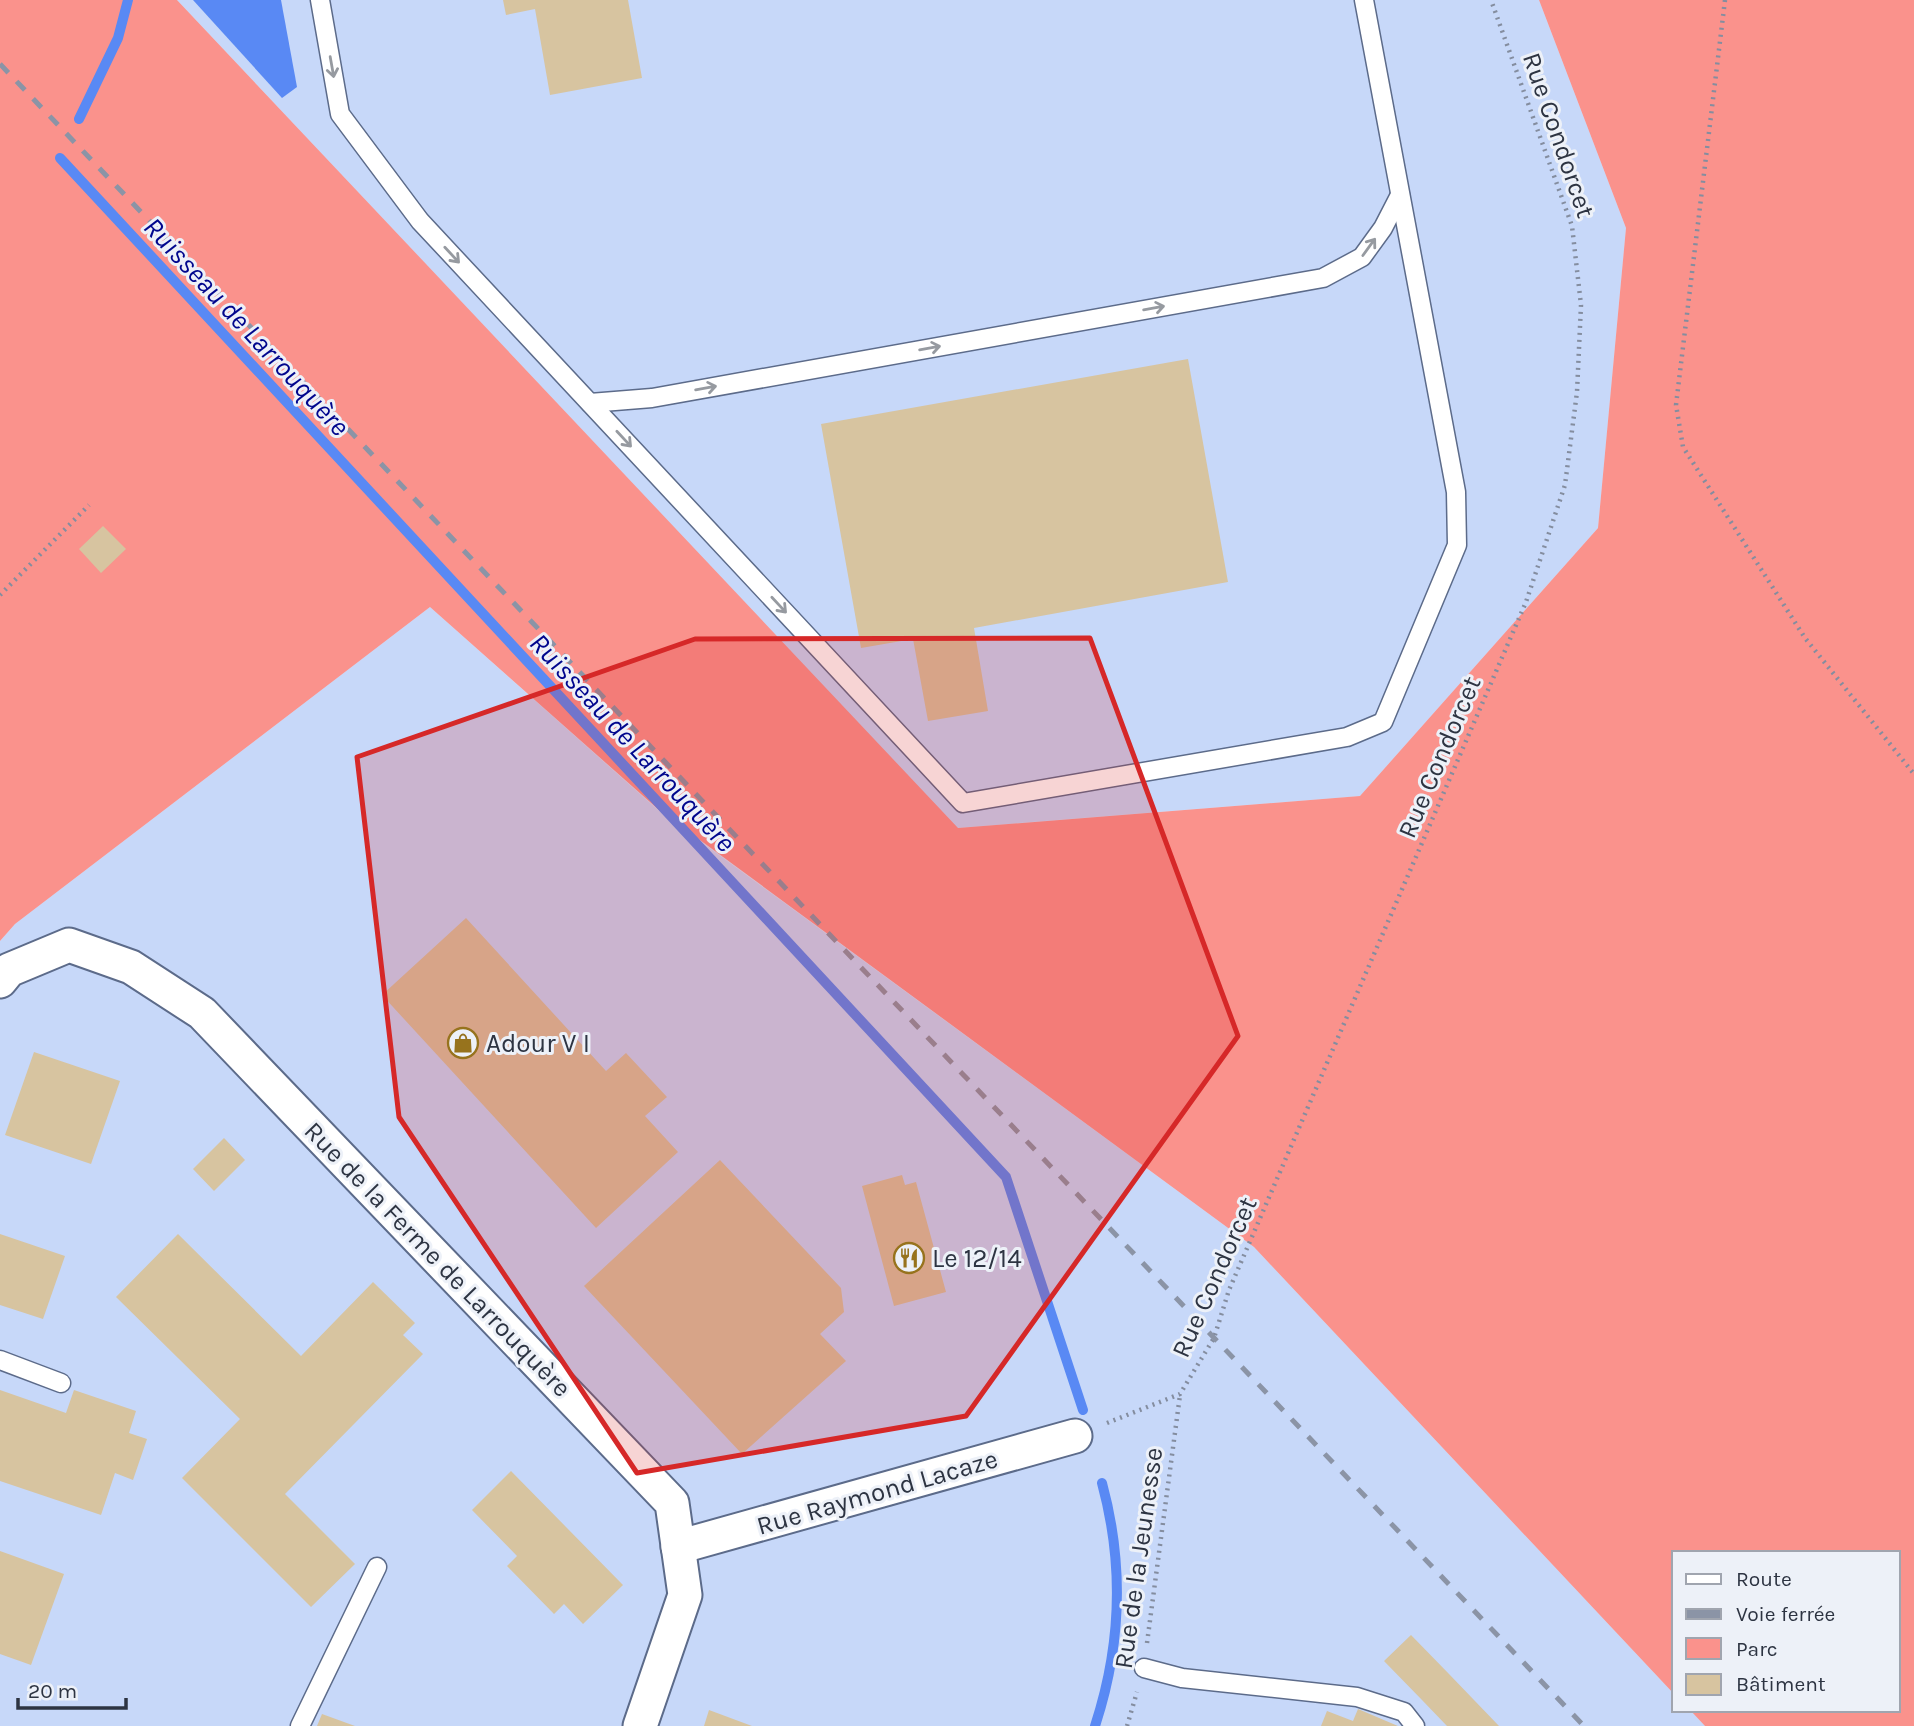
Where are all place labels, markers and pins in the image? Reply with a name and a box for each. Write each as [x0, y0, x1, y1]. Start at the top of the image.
shop icon: Adour V I [446, 1026, 480, 1060]
place label: Adour V I [486, 1028, 590, 1059]
restaurant icon: Le 12/14 [892, 1241, 926, 1275]
place label: Le 12/14 [932, 1243, 1022, 1274]

